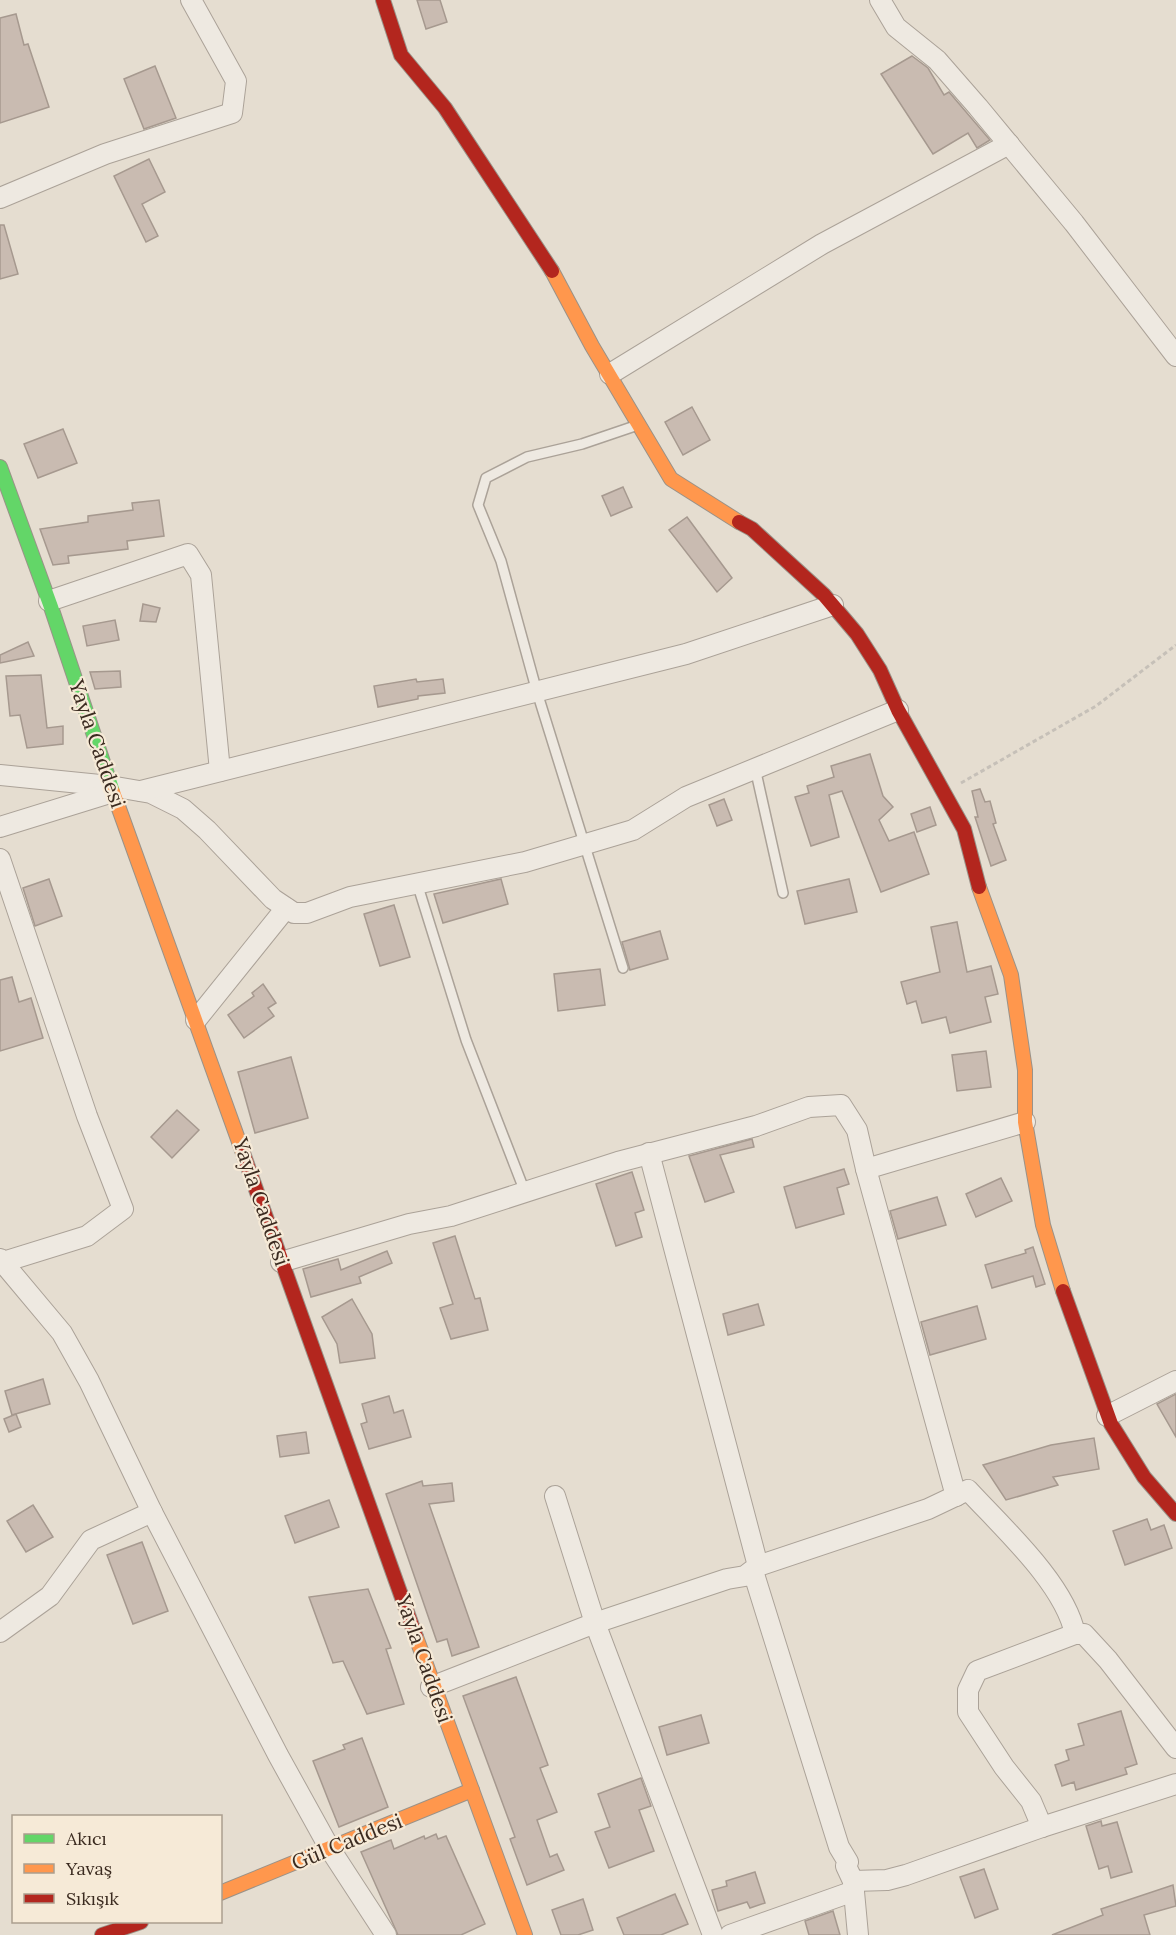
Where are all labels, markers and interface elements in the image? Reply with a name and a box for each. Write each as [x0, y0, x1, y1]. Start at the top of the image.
street label: Yayla Caddesi [63, 675, 132, 811]
street label: Yayla Caddesi [227, 1133, 296, 1269]
street label: Yayla Caddesi [390, 1590, 459, 1726]
street label: Gül Caddesi [287, 1807, 406, 1876]
legend [12, 1815, 222, 1923]
text: Akıcı [65, 1827, 107, 1850]
text: Yavaş [65, 1857, 112, 1880]
text: Sıkışık [66, 1887, 119, 1910]

